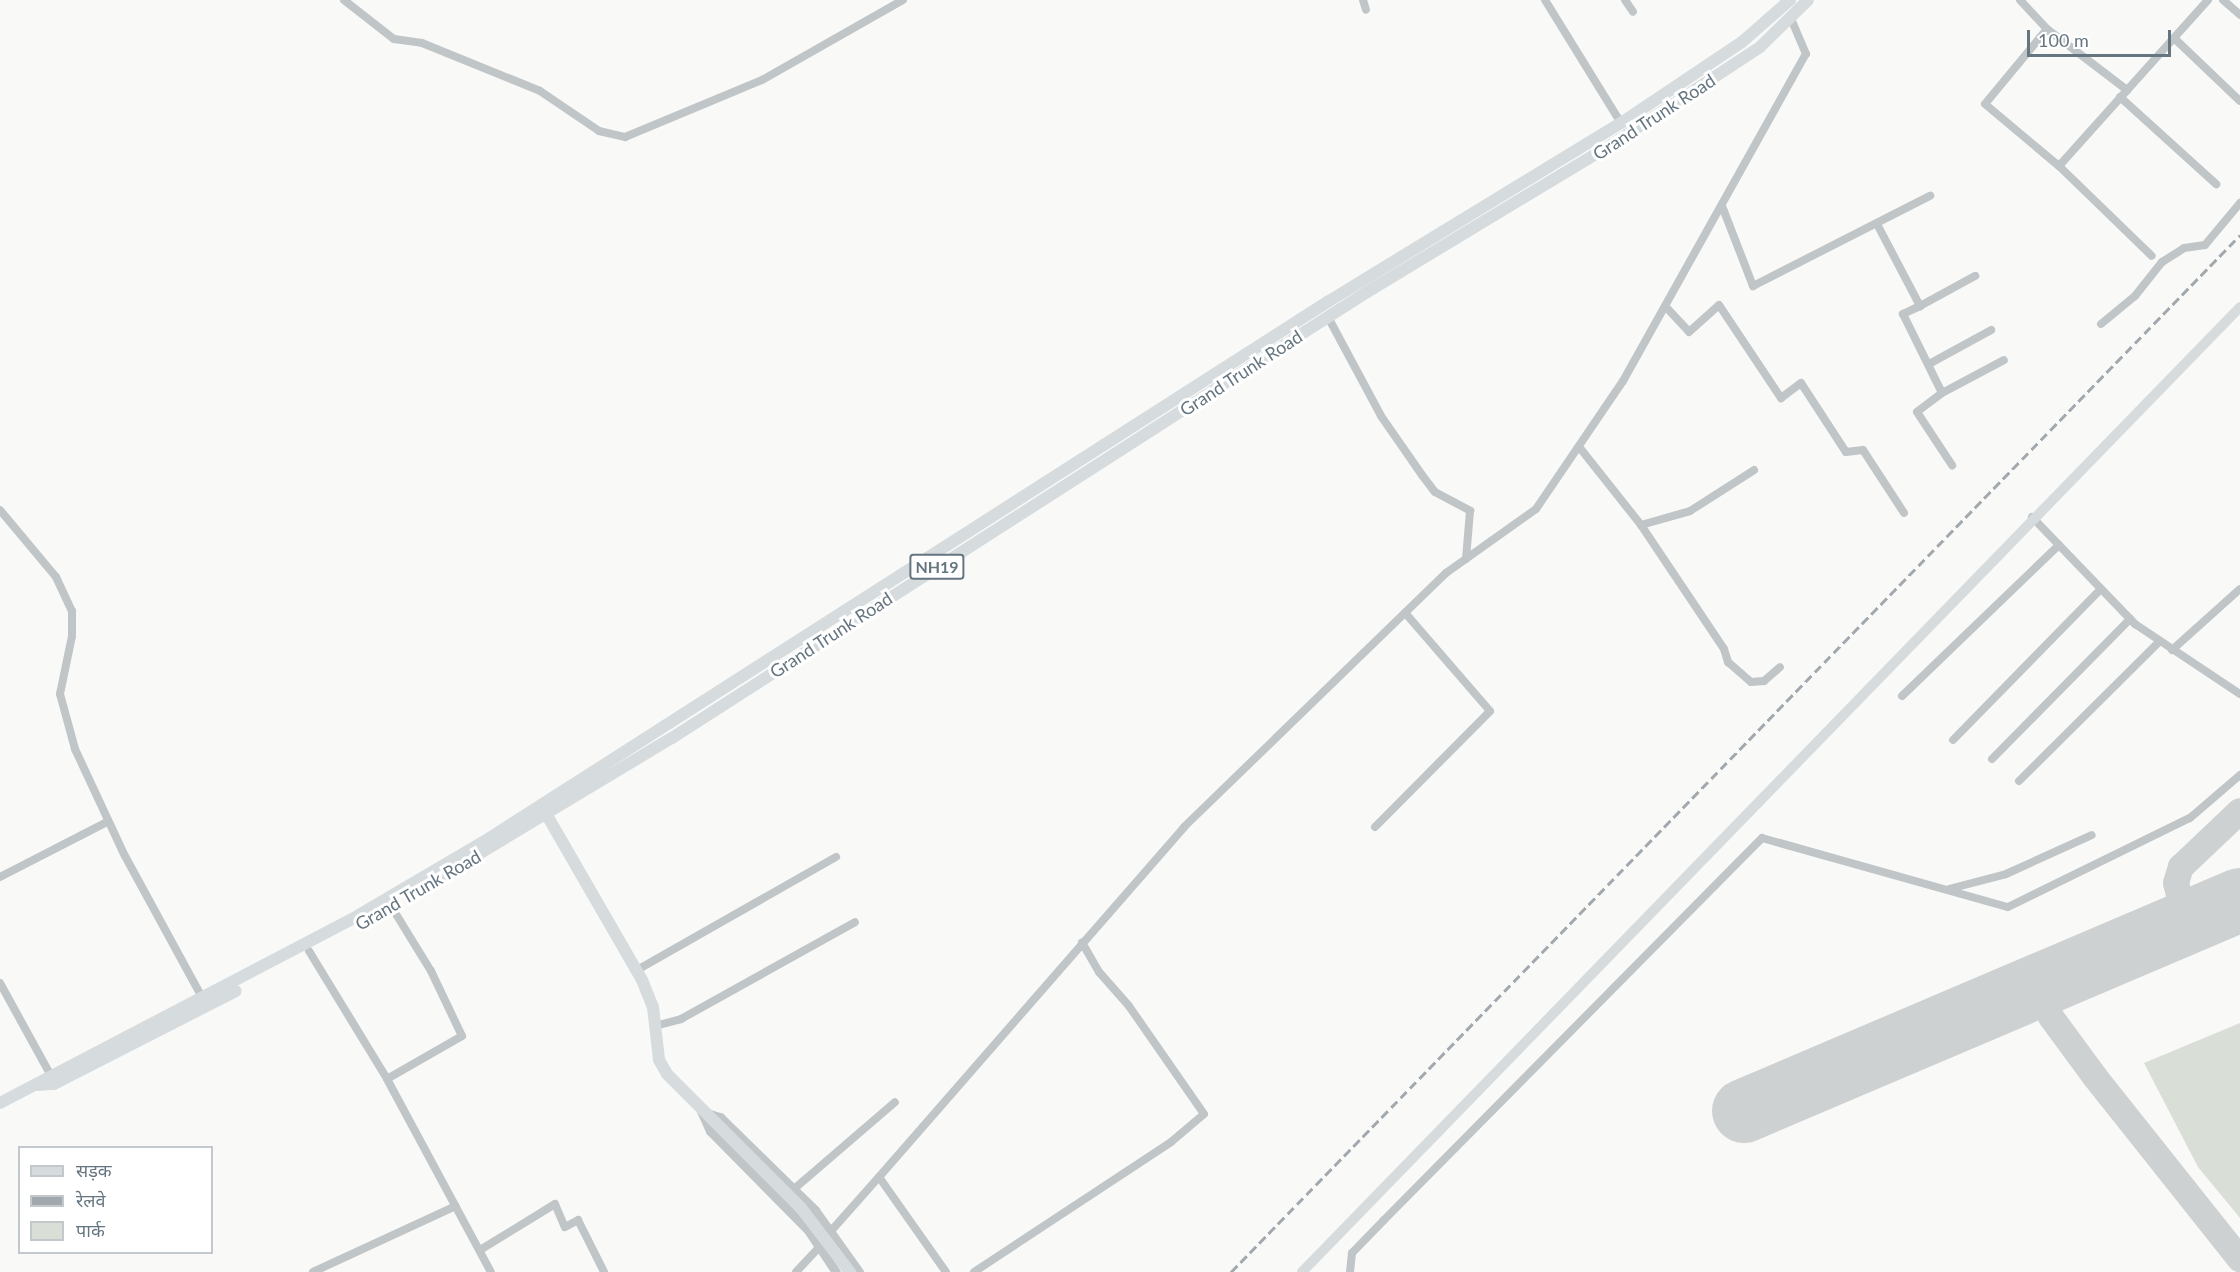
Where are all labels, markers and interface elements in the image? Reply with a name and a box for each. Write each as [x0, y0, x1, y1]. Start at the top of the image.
scale bar [2030, 18, 2174, 56]
text: 100 m [2038, 29, 2089, 51]
street label: Grand Trunk Road [1589, 69, 1719, 165]
street label: Grand Trunk Road [1176, 325, 1306, 421]
road number: NH19 [908, 554, 966, 580]
street label: Grand Trunk Road [766, 587, 896, 683]
street label: Grand Trunk Road [351, 845, 485, 935]
legend [18, 1146, 213, 1254]
text: सड़क [76, 1159, 112, 1181]
text: रेलवे [76, 1189, 106, 1211]
text: पार्क [76, 1219, 105, 1241]

